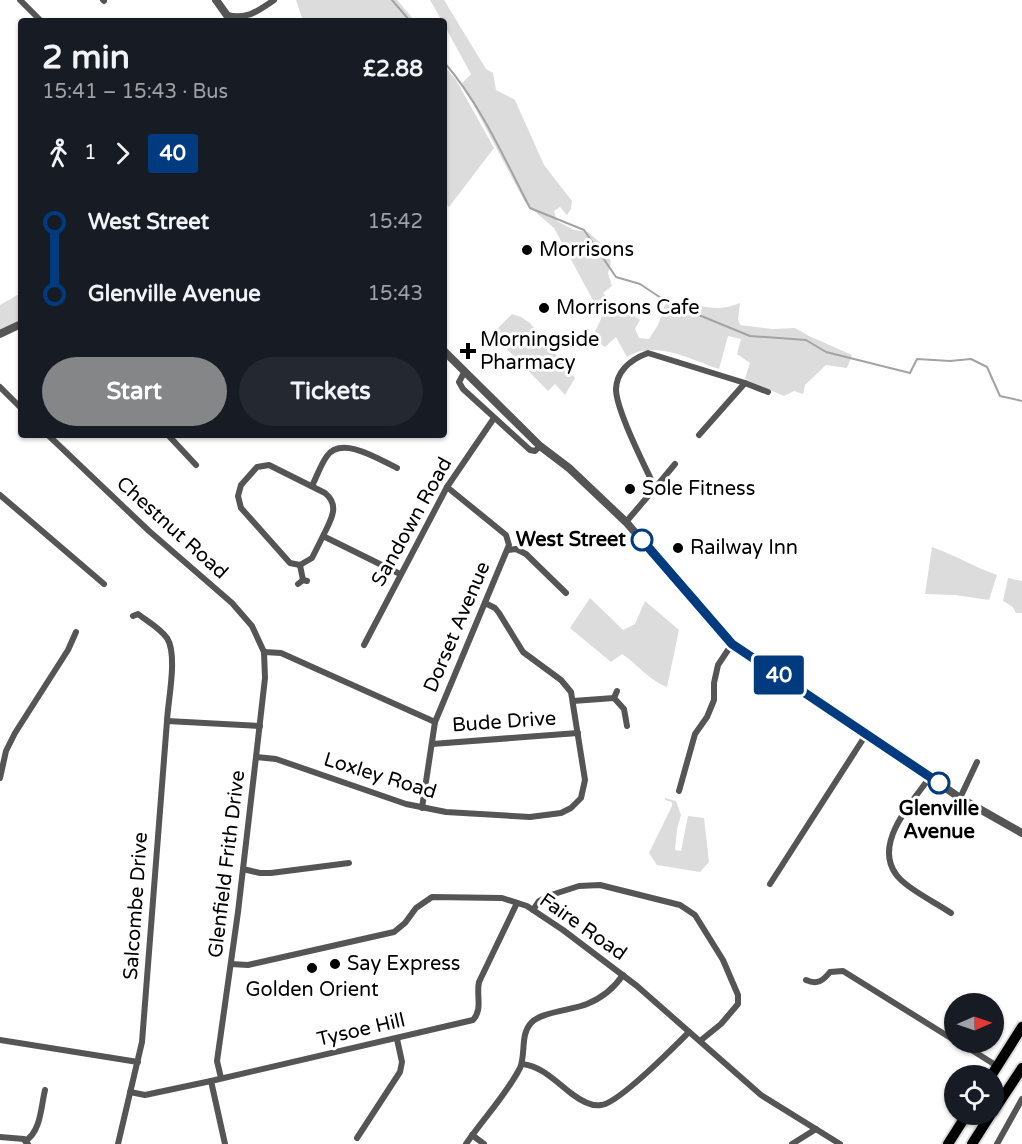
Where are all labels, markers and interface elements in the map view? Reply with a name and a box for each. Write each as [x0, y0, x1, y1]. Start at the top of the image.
text: 2 min [42, 38, 130, 77]
text: £2.88 [363, 56, 423, 82]
text: 15:41 – 15:43 · Bus [42, 80, 228, 104]
icon: walk [42, 137, 75, 170]
icon: forward [106, 137, 139, 170]
text: 1 [84, 141, 97, 165]
text: 40 [160, 141, 186, 166]
text: West Street [88, 209, 209, 235]
text: 15:42 [368, 210, 423, 234]
place label: Morrisons [539, 238, 634, 262]
marker: Morrisons [520, 243, 534, 257]
text: Glenville Avenue [88, 281, 261, 307]
text: 15:43 [368, 282, 423, 306]
place label: Morrisons Cafe [556, 296, 700, 320]
marker: Morrisons Cafe [537, 301, 551, 315]
place label: Morningside Pharmacy [480, 328, 599, 375]
marker: Morningside Pharmacy [461, 344, 475, 358]
button: Start [42, 357, 227, 426]
button: Tickets [239, 357, 423, 426]
street label: Sandown Road [367, 453, 457, 591]
street label: Chestnut Road [111, 472, 233, 584]
place label: Sole Fitness [642, 477, 755, 501]
marker: Sole Fitness [623, 482, 637, 496]
place label: West Street [516, 528, 626, 552]
marker: West Street [631, 529, 653, 551]
place label: Railway Inn [690, 536, 798, 560]
marker: Railway Inn [671, 541, 685, 555]
street label: Dorset Avenue [419, 558, 495, 696]
line badge: 40 [752, 656, 806, 694]
text: 40 [766, 663, 792, 688]
street label: Bude Drive [451, 706, 557, 738]
street label: Loxley Road [321, 747, 439, 805]
street label: Glenfield Frith Drive [204, 769, 250, 959]
marker: Glenville Avenue [928, 772, 950, 794]
place label: Glenville Avenue [899, 797, 979, 844]
street label: Salcombe Drive [119, 831, 153, 981]
street label: Faire Road [535, 888, 631, 966]
place label: Say Express [347, 952, 460, 976]
marker: Say Express [328, 957, 342, 971]
marker: Golden Orient [305, 961, 319, 975]
place label: Golden Orient [245, 978, 379, 1002]
north arrow [944, 993, 1004, 1053]
map controls [944, 993, 1004, 1125]
street label: Tysoe Hill [315, 1008, 407, 1052]
button: locate [944, 1065, 1004, 1125]

